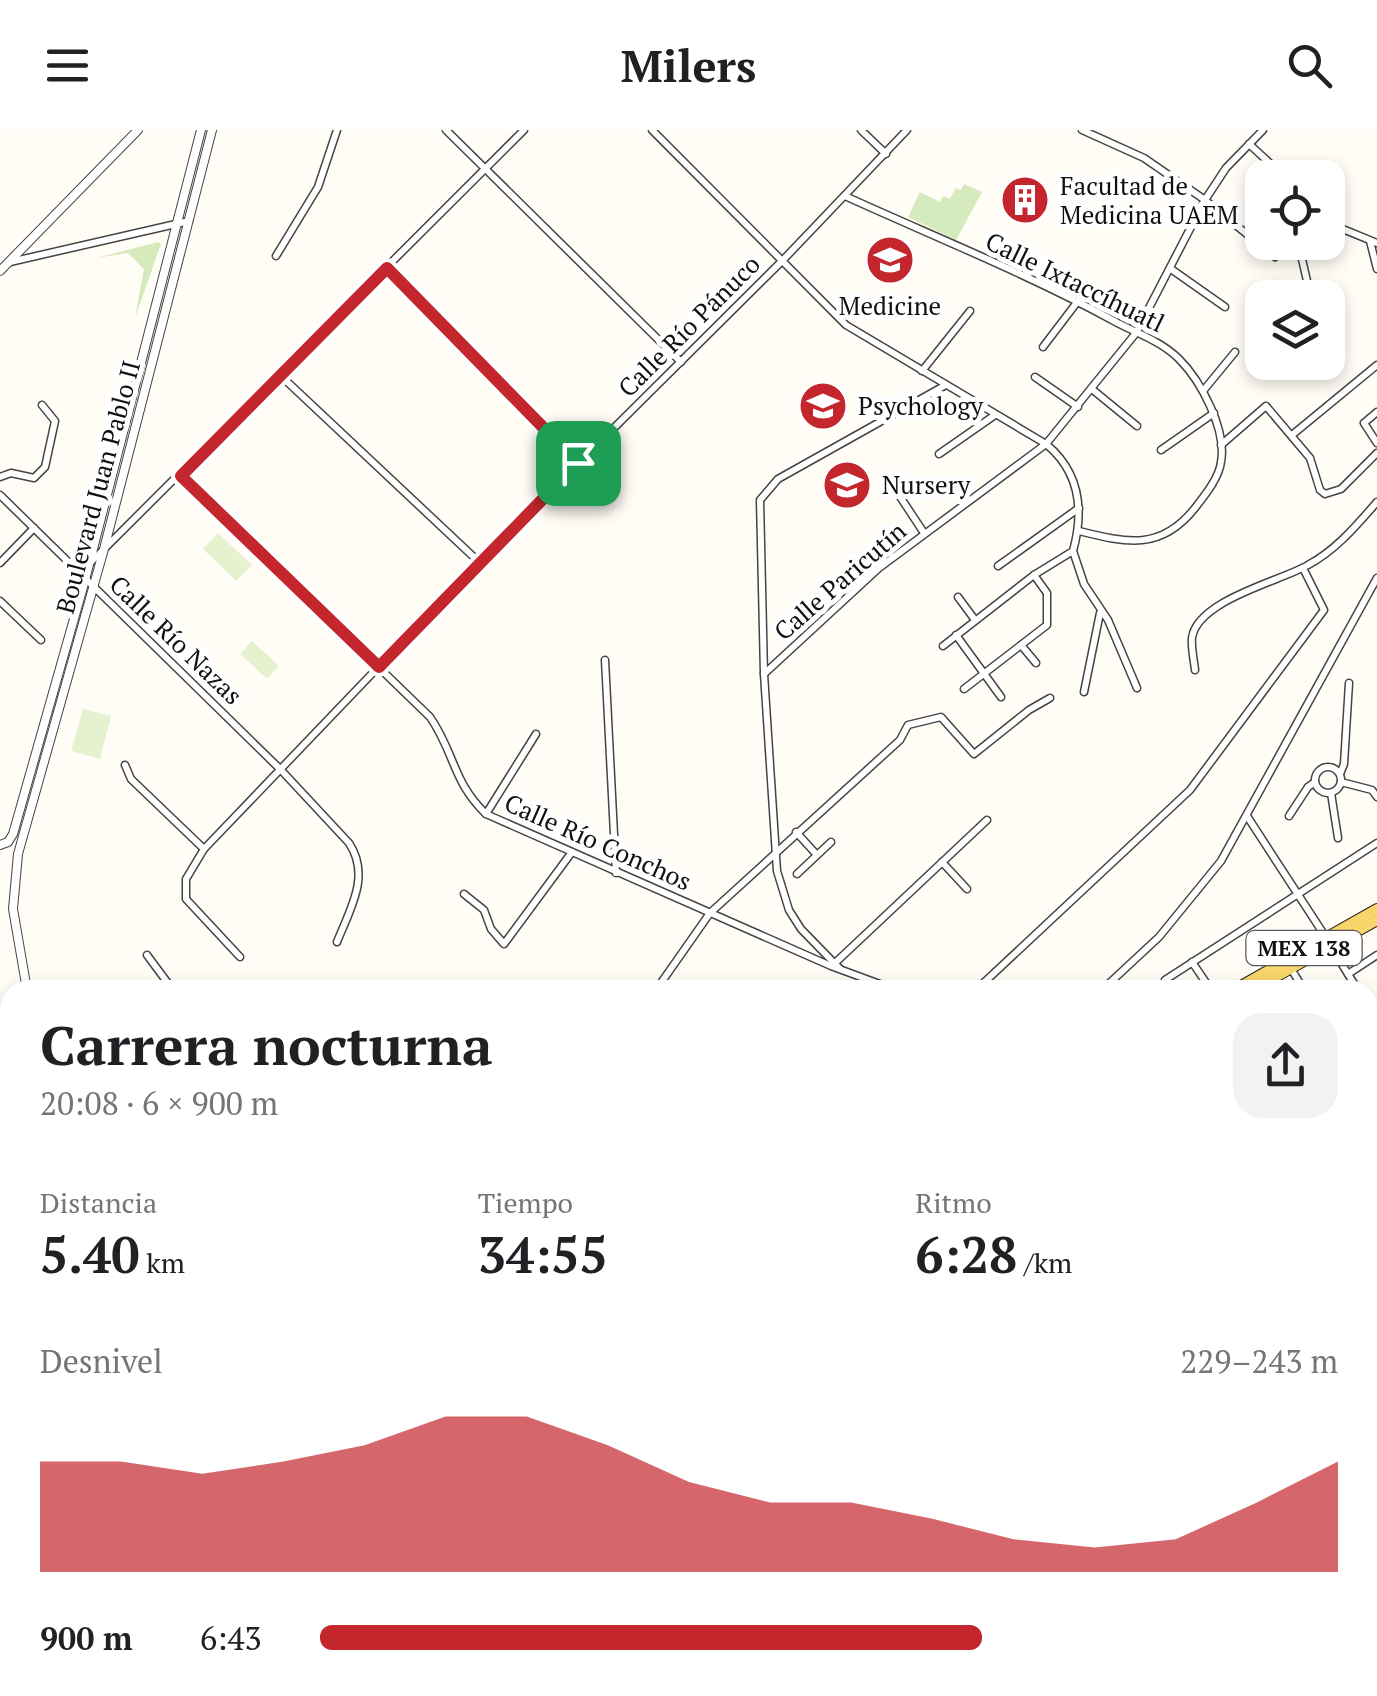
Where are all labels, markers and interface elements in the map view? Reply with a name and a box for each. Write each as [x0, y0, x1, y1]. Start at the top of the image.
text: Milers [621, 35, 756, 95]
icon: menu [40, 38, 95, 93]
icon: search [1282, 38, 1337, 93]
map controls [1245, 160, 1345, 380]
button: locate [1245, 160, 1345, 260]
place label: Facultad de Medicina UAEM [1060, 169, 1238, 231]
building icon: Facultad de Medicina UAEM [999, 174, 1051, 226]
street label: Calle Ixtaccíhuatl [980, 224, 1170, 339]
school or university icon: Medicine [864, 234, 916, 286]
street label: Calle Río Pánuco [611, 248, 767, 404]
button: layers [1245, 280, 1345, 380]
place label: Medicine [839, 289, 941, 322]
street label: Boulevard Juan Pablo II [48, 357, 147, 617]
school or university icon: Psychology [797, 380, 849, 432]
place label: Psychology [858, 389, 984, 422]
pin [536, 421, 621, 506]
icon: arrive [551, 436, 606, 491]
school or university icon: Nursery [821, 459, 873, 511]
place label: Nursery [882, 468, 971, 501]
street label: Calle Paricutín [767, 514, 913, 647]
street label: Calle Río Nazas [103, 568, 250, 711]
street label: Calle Río Conchos [500, 786, 697, 897]
road number: MEX 138 [1246, 931, 1362, 965]
text: Carrera nocturna [40, 1008, 493, 1081]
button: share [1233, 1013, 1338, 1118]
text: 20:08 · 6 × 900 m [40, 1082, 278, 1124]
text: Distancia [40, 1184, 157, 1221]
text: Tiempo [478, 1184, 573, 1221]
text: Ritmo [915, 1184, 992, 1221]
text: 5.40 [40, 1221, 140, 1287]
text: 34:55 [478, 1221, 608, 1287]
text: 6:28 [915, 1221, 1017, 1287]
text: km [140, 1244, 185, 1281]
text: /km [1017, 1244, 1072, 1281]
text: Desnivel [40, 1340, 163, 1382]
text: 229–243 m [1180, 1340, 1338, 1382]
text: 900 m [40, 1617, 132, 1659]
text: 6:43 [200, 1617, 262, 1659]

